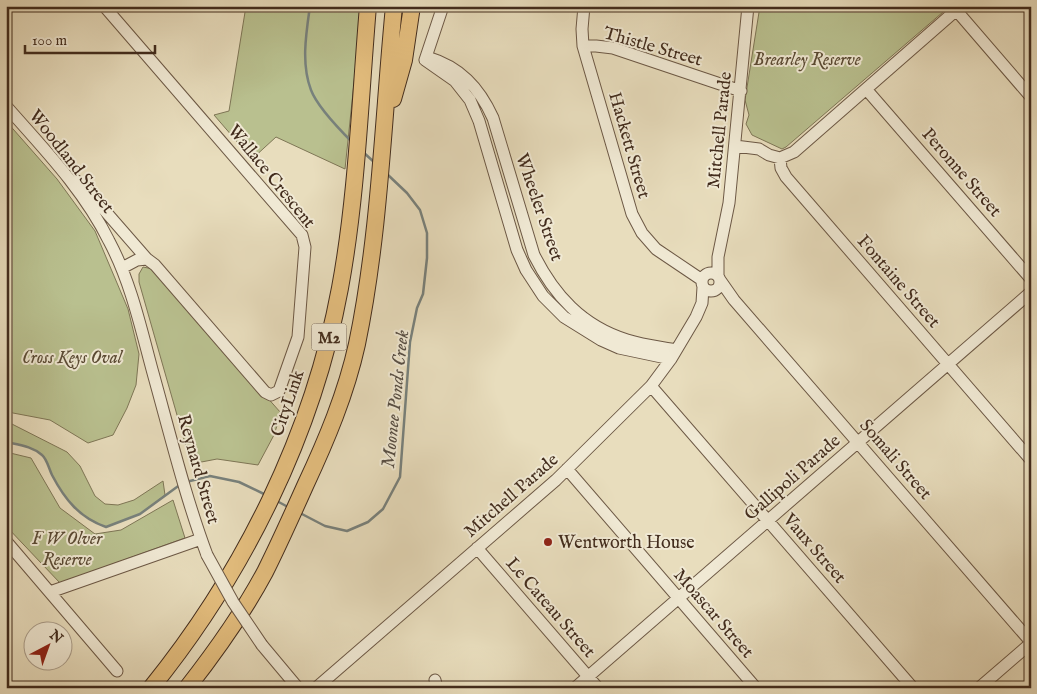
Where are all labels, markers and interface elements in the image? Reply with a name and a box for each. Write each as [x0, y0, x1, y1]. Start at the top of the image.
scale bar [25, 22, 155, 54]
street label: Thistle Street [600, 22, 705, 73]
text: 100 m [32, 31, 68, 50]
park label: Brearley Reserve [753, 49, 861, 72]
street label: Mitchell Parade [703, 71, 738, 190]
street label: Hackett Street [602, 89, 655, 201]
street label: Woodland Street [23, 105, 119, 219]
street label: Wallace Crescent [222, 120, 320, 234]
street label: Peronne Street [916, 124, 1006, 222]
street label: Wheeler Street [509, 151, 568, 264]
street label: Fontaine Street [851, 231, 945, 333]
road number: M2 [312, 324, 346, 351]
water label: Moonee Ponds Creek [377, 328, 415, 470]
park label: Cross Keys Oval [22, 347, 124, 370]
street label: CityLink [266, 367, 311, 440]
street label: Reynard Street [171, 412, 224, 527]
street label: Somali Street [854, 415, 936, 505]
street label: Gallipoli Parade [740, 430, 846, 526]
street label: Mitchell Parade [460, 449, 564, 543]
street label: Vaux Street [777, 509, 850, 589]
park label: F W Olver Reserve [32, 528, 103, 572]
place label: Wentworth House [558, 532, 695, 555]
marker: Wentworth House [542, 536, 554, 548]
street label: Le Cateau Street [500, 553, 600, 663]
street label: Moascar Street [668, 564, 758, 664]
north arrow [22, 622, 72, 672]
text: N [45, 626, 66, 648]

